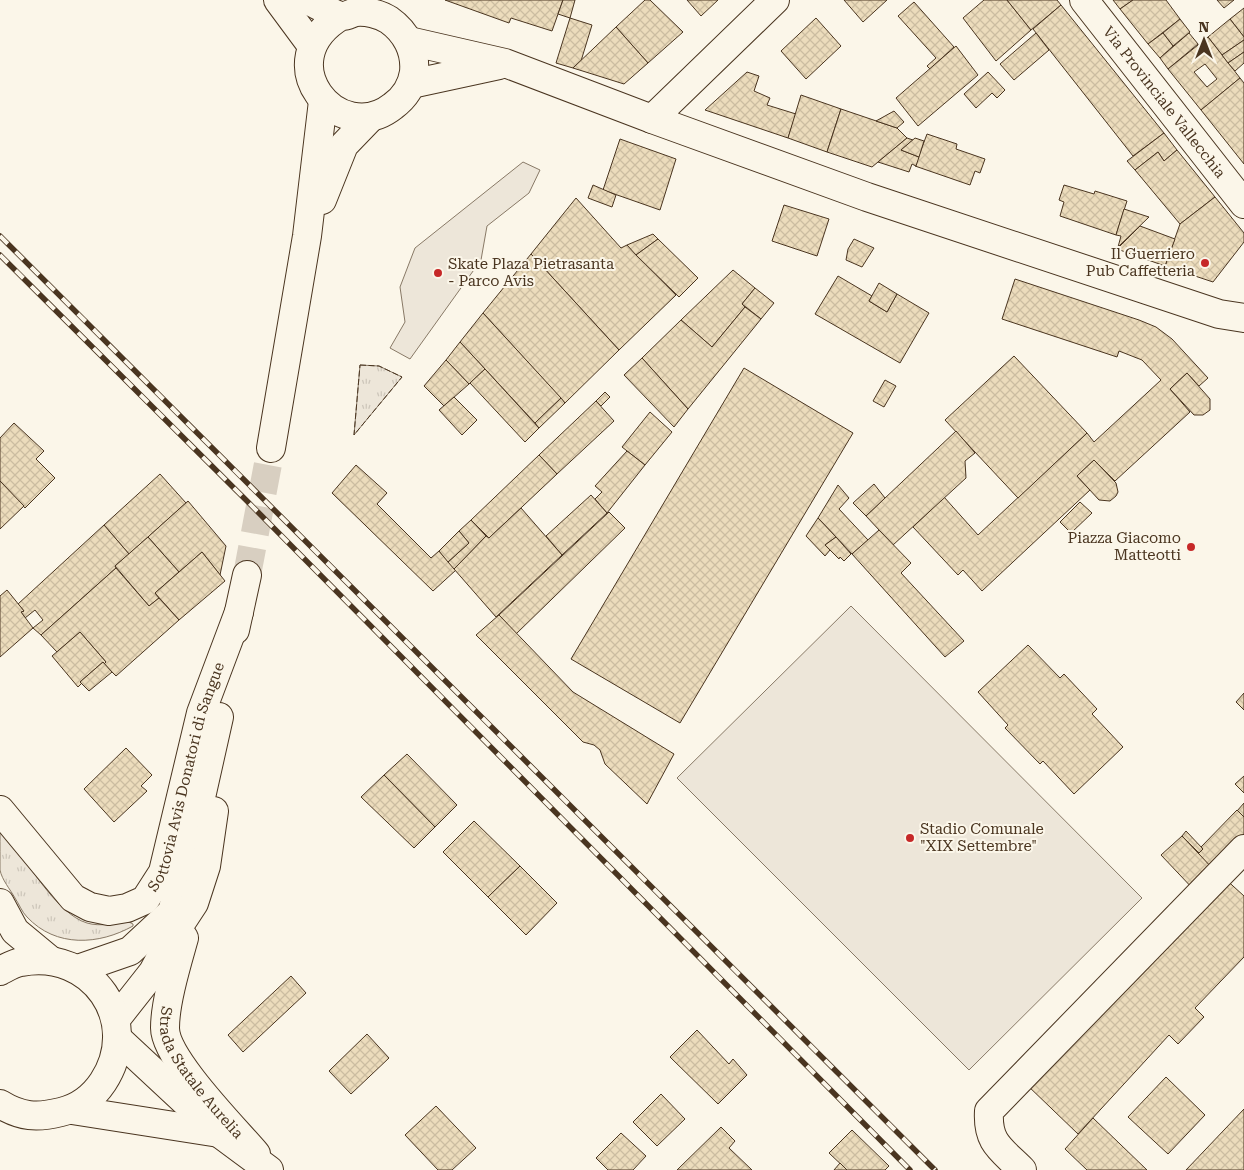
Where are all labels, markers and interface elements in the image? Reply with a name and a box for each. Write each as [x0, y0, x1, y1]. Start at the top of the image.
north arrow [1179, 15, 1229, 65]
text: N [1199, 19, 1210, 35]
street label: Via Provinciale Vallecchia [1099, 23, 1229, 182]
place label: Il Guerriero Pub Caffetteria [1086, 245, 1195, 280]
place label: Skate Plaza Pietrasanta - Parco Avis [448, 255, 614, 290]
marker: Il Guerriero Pub Caffetteria [1199, 257, 1211, 269]
marker: Skate Plaza Pietrasanta - Parco Avis [432, 267, 444, 279]
place label: Piazza Giacomo Matteotti [1067, 529, 1181, 564]
marker: Piazza Giacomo Matteotti [1185, 541, 1197, 553]
street label: Sottovia Avis Donatori di Sangue [144, 660, 228, 895]
place label: Stadio Comunale "XIX Settembre" [920, 820, 1044, 855]
marker: Stadio Comunale "XIX Settembre" [904, 832, 916, 844]
street label: Strada Statale Aurelia [156, 1005, 247, 1142]

